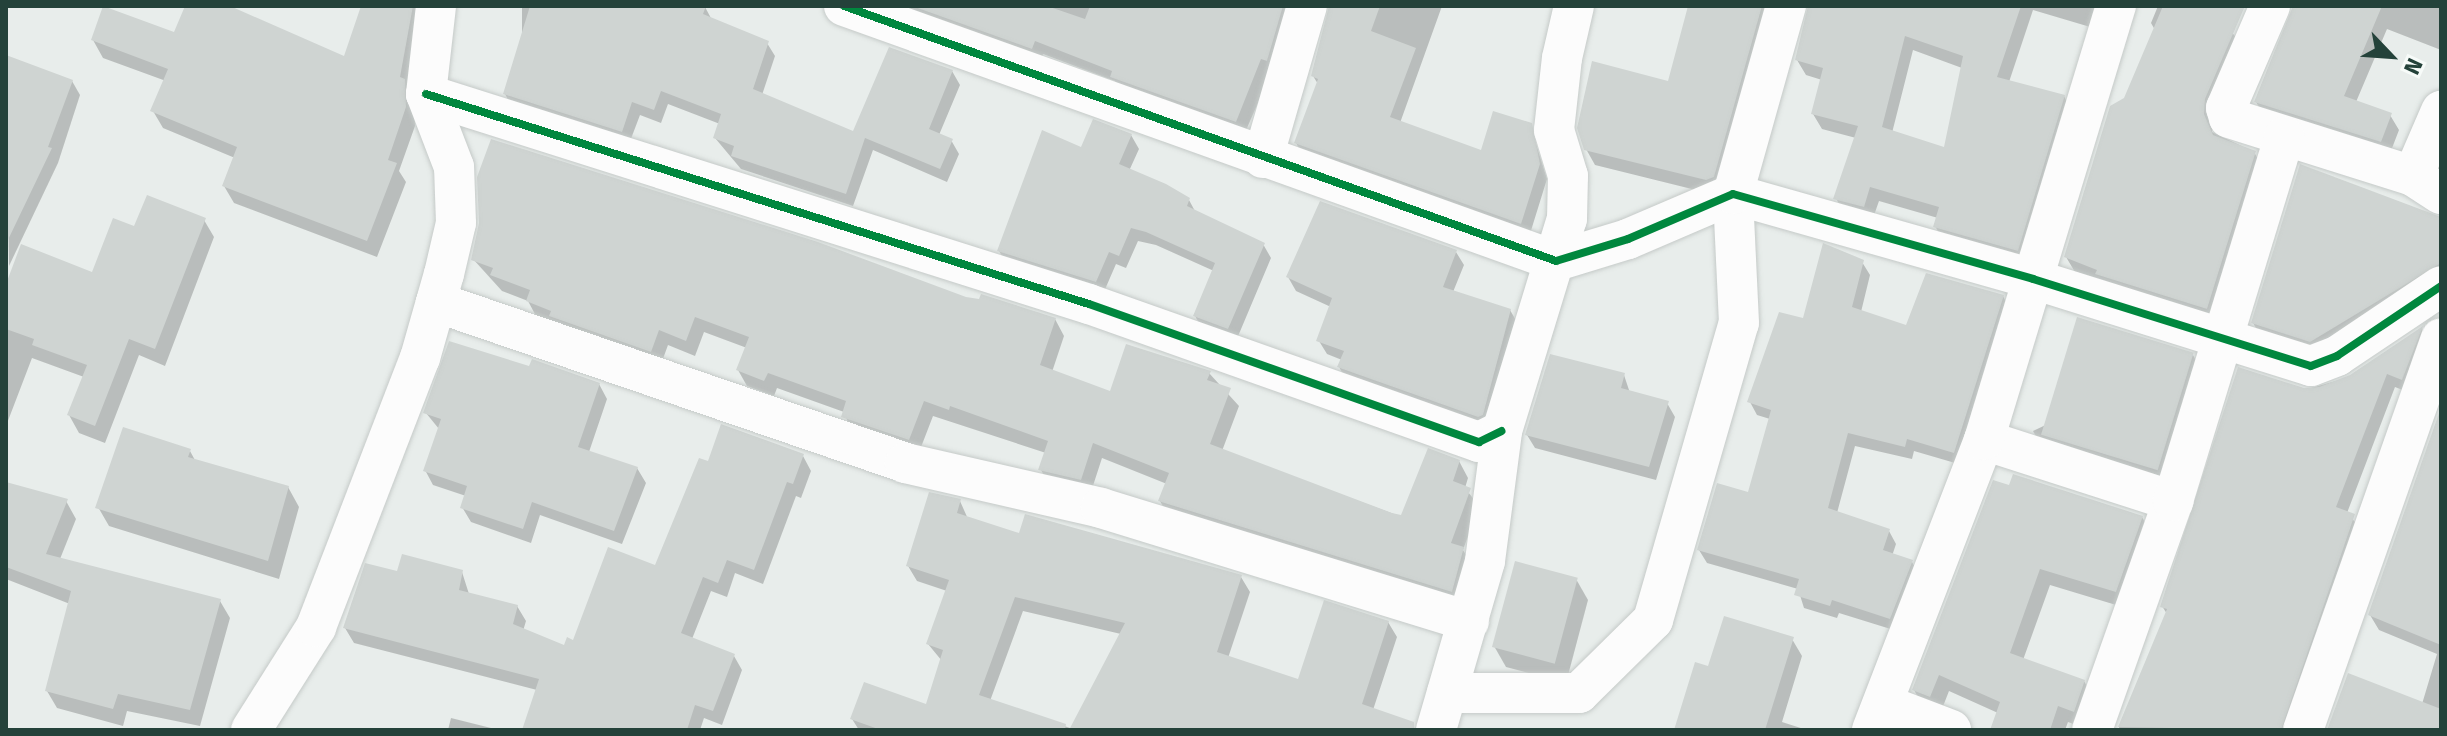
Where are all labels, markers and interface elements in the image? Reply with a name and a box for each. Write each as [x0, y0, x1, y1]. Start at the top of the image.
north arrow [2351, 16, 2431, 96]
text: N [2398, 54, 2429, 79]

